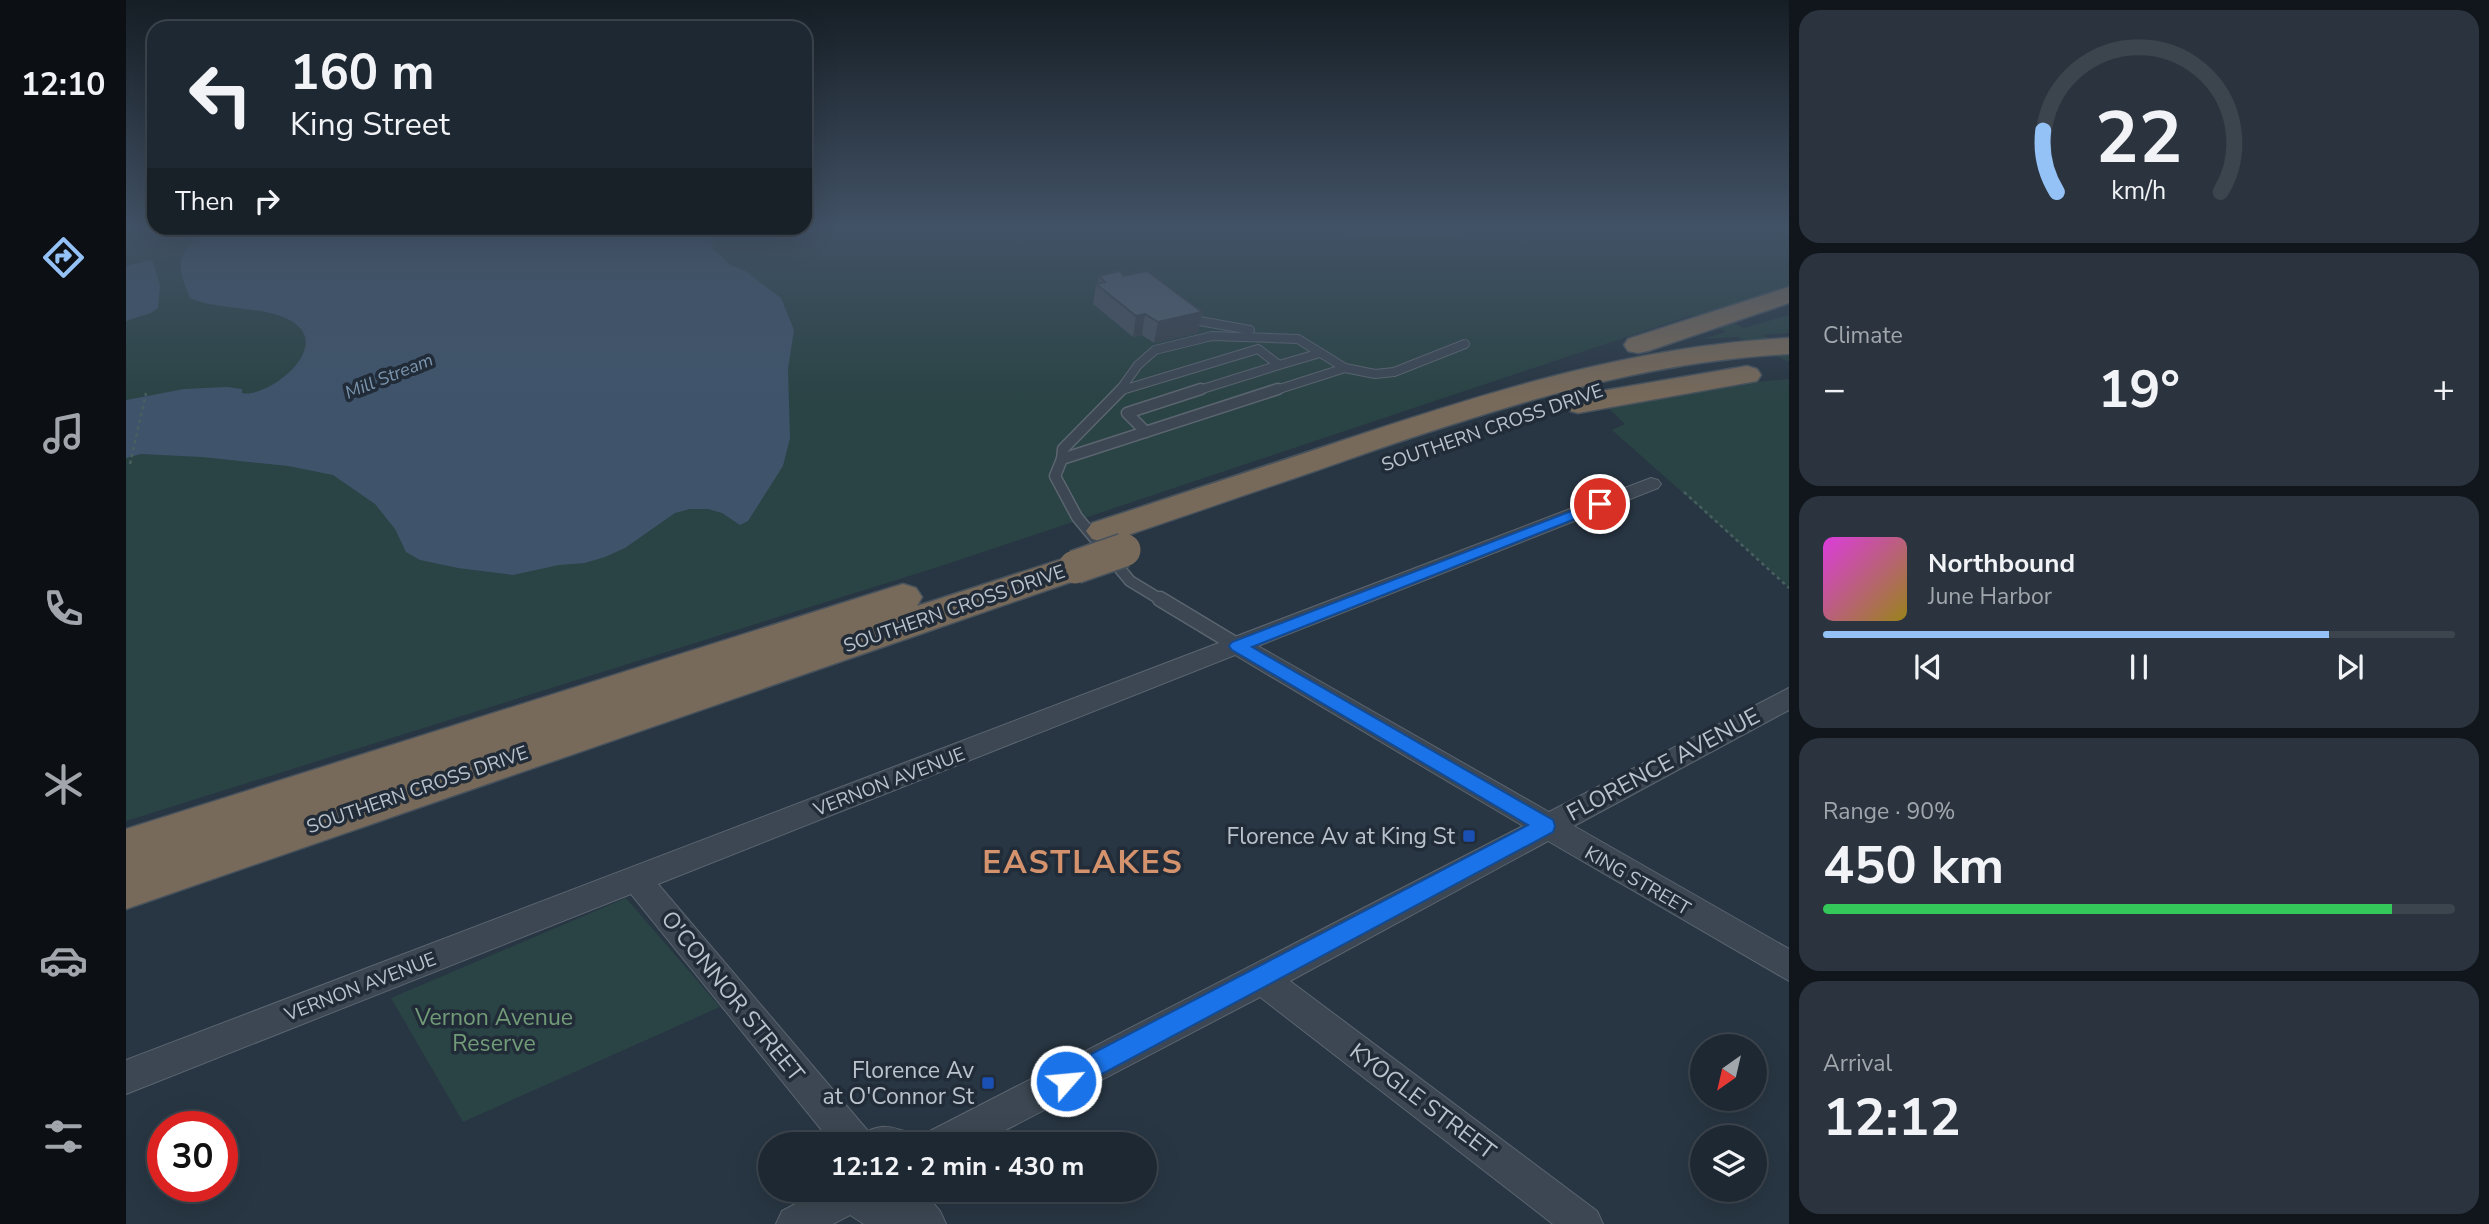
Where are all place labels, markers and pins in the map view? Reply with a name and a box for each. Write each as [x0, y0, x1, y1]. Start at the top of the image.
pin [1570, 474, 1630, 534]
place label: Florence Av at King St [1227, 821, 1456, 852]
marker: Florence Av at King St [1461, 828, 1477, 844]
place label: Florence Av at O'Connor St [822, 1055, 975, 1112]
marker: Florence Av at O'Connor St [980, 1075, 996, 1091]

